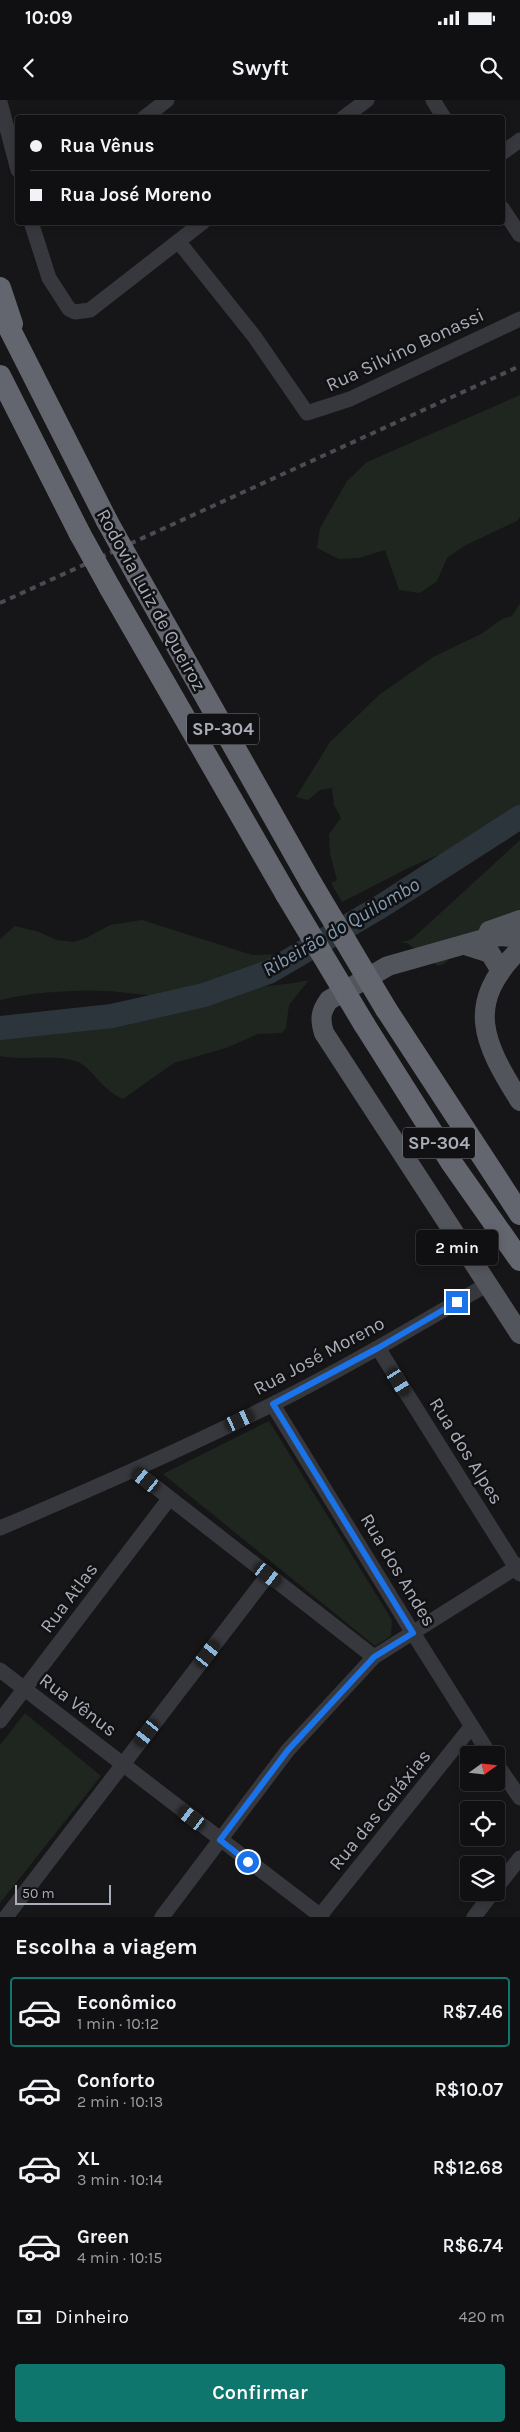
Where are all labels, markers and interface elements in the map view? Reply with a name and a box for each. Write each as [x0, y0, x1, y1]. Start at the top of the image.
text: 10:09 [25, 7, 73, 29]
icon: back [15, 54, 43, 82]
icon: search [477, 54, 505, 82]
text: Swyft [231, 55, 289, 81]
text: Rua Vênus [60, 135, 155, 157]
text: Rua José Moreno [60, 184, 212, 206]
street label: Rua Silvino Bonassi [322, 304, 488, 396]
street label: Rodovia Luiz de Queiroz [92, 505, 210, 695]
road number: SP-304 [187, 714, 259, 744]
water label: Ribeirão do Quilombo [258, 873, 424, 981]
road number: SP-304 [403, 1128, 475, 1158]
callout: 2 min [416, 1230, 498, 1264]
text: 2 min [435, 1238, 479, 1257]
route end [446, 1291, 468, 1313]
street label: Rua José Moreno [250, 1312, 388, 1400]
car [384, 1365, 413, 1399]
street label: Rua dos Alpes [425, 1394, 507, 1508]
car [223, 1407, 256, 1433]
car [129, 1465, 162, 1495]
street label: Rua dos Andes [356, 1510, 440, 1630]
street label: Rua Atlas [36, 1559, 102, 1637]
car [251, 1560, 284, 1590]
car [192, 1638, 223, 1670]
street label: Rua Vênus [35, 1669, 121, 1741]
car [131, 1717, 162, 1749]
street label: Rua das Galáxias [325, 1745, 435, 1875]
north arrow [460, 1746, 505, 1791]
map controls [460, 1746, 505, 1901]
button: locate [460, 1801, 505, 1846]
car [175, 1803, 208, 1833]
route start [237, 1851, 259, 1873]
button: layers [460, 1856, 505, 1901]
scale bar [15, 1882, 111, 1905]
text: 50 m [22, 1885, 55, 1902]
text: Escolha a viagem [15, 1934, 198, 1960]
icon: car [17, 1990, 62, 2035]
text: Econômico [77, 1992, 177, 2014]
text: R$7.46 [442, 2001, 503, 2023]
text: 1 min · 10:12 [77, 2014, 159, 2033]
icon: car [17, 2068, 62, 2113]
text: Conforto [77, 2070, 155, 2092]
text: R$10.07 [435, 2079, 503, 2101]
text: 2 min · 10:13 [77, 2092, 163, 2111]
icon: car [17, 2146, 62, 2191]
text: XL [77, 2148, 99, 2170]
text: R$12.68 [433, 2157, 503, 2179]
text: 3 min · 10:14 [77, 2170, 163, 2189]
icon: car [17, 2224, 62, 2269]
text: Green [77, 2226, 129, 2248]
text: R$6.74 [442, 2235, 503, 2257]
text: 4 min · 10:15 [77, 2248, 162, 2267]
icon: cash [15, 2303, 43, 2331]
text: Dinheiro [55, 2306, 129, 2328]
text: 420 m [459, 2307, 505, 2326]
button: Confirmar [15, 2364, 505, 2422]

